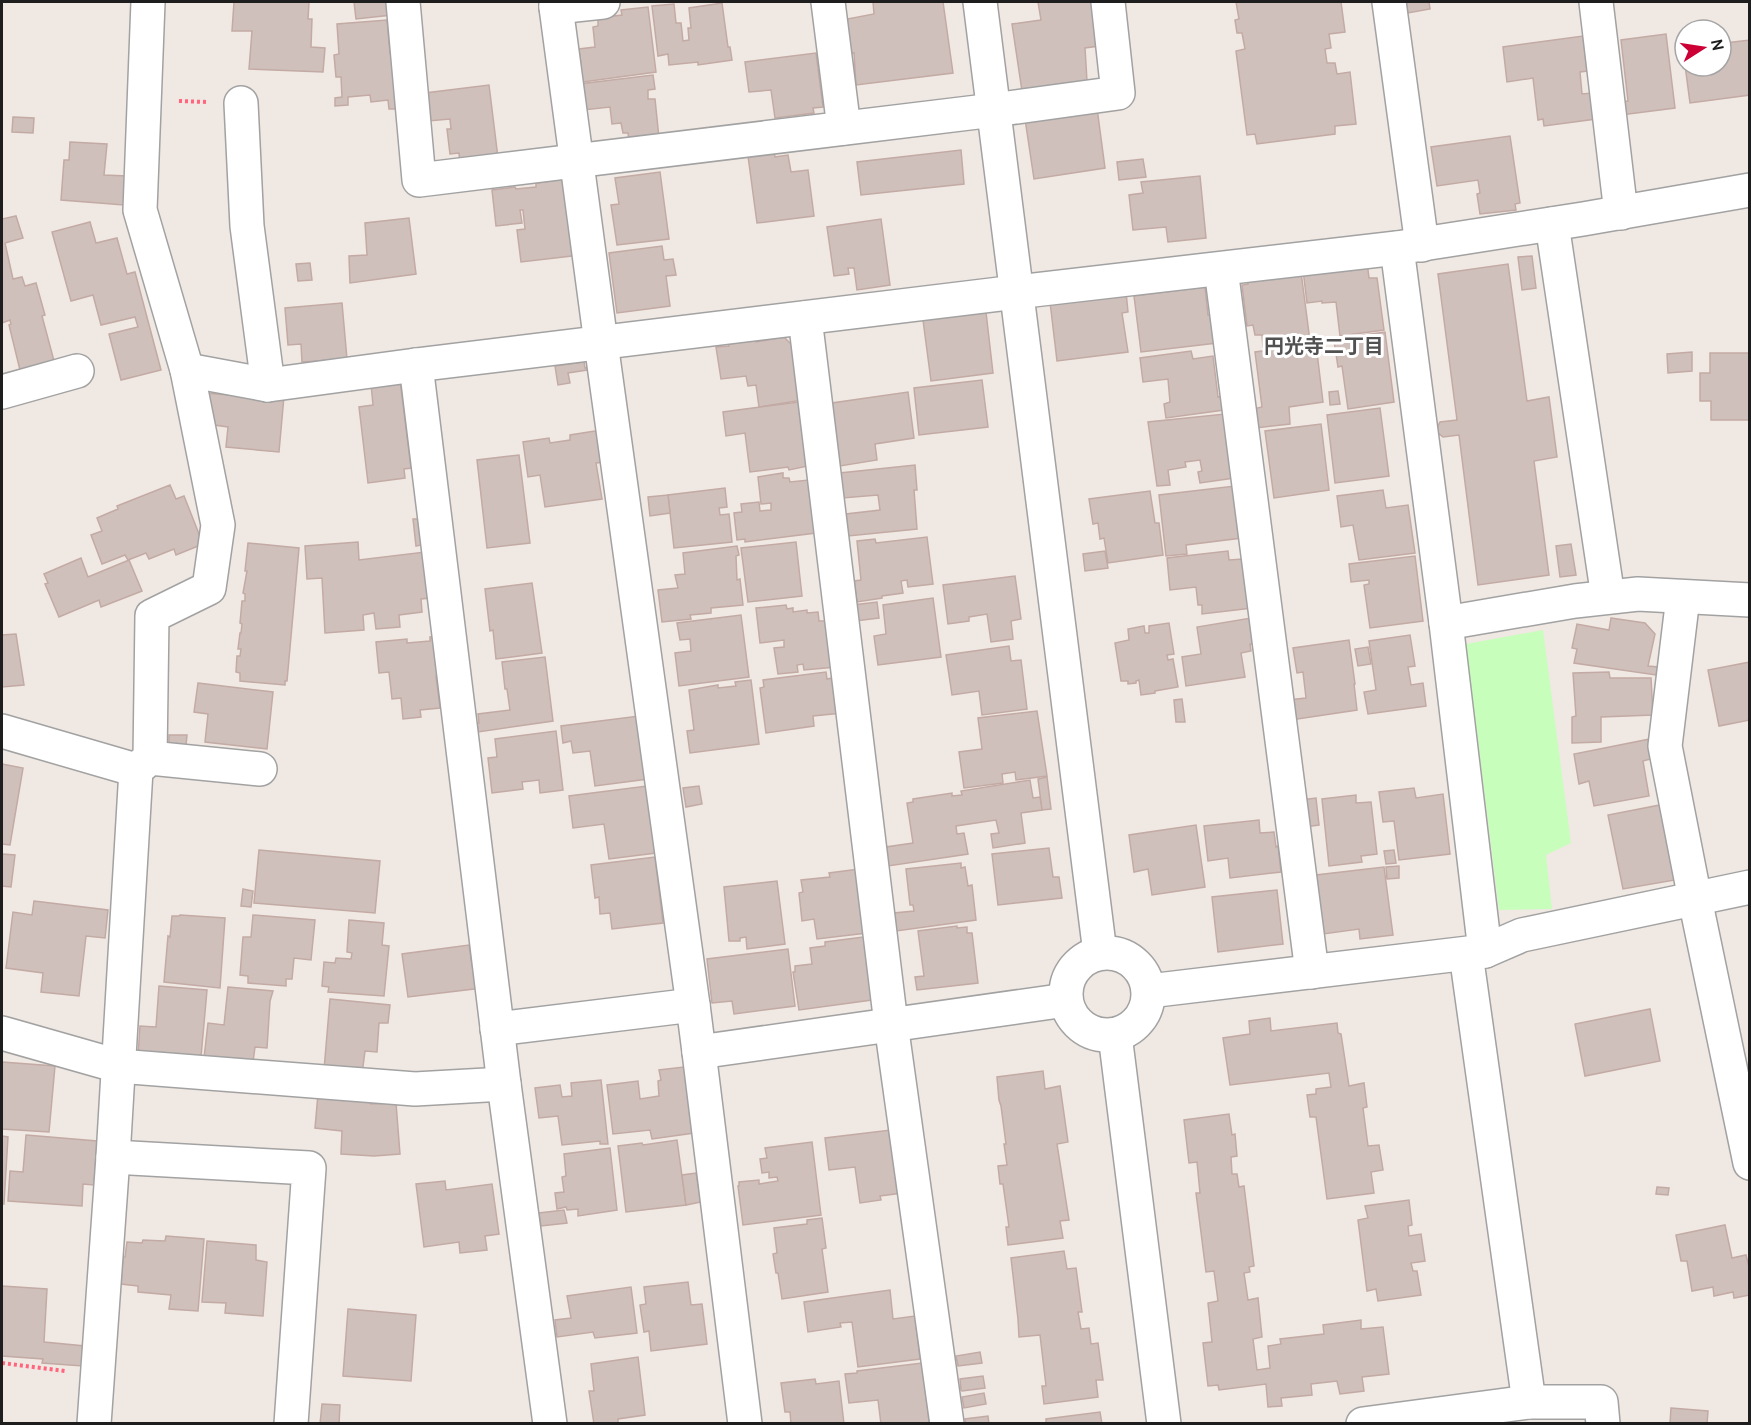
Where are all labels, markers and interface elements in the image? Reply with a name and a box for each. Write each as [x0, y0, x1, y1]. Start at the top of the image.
north arrow [1673, 18, 1733, 78]
text: N [1707, 37, 1728, 52]
district label: 円光寺二丁目 [1264, 334, 1384, 358]

